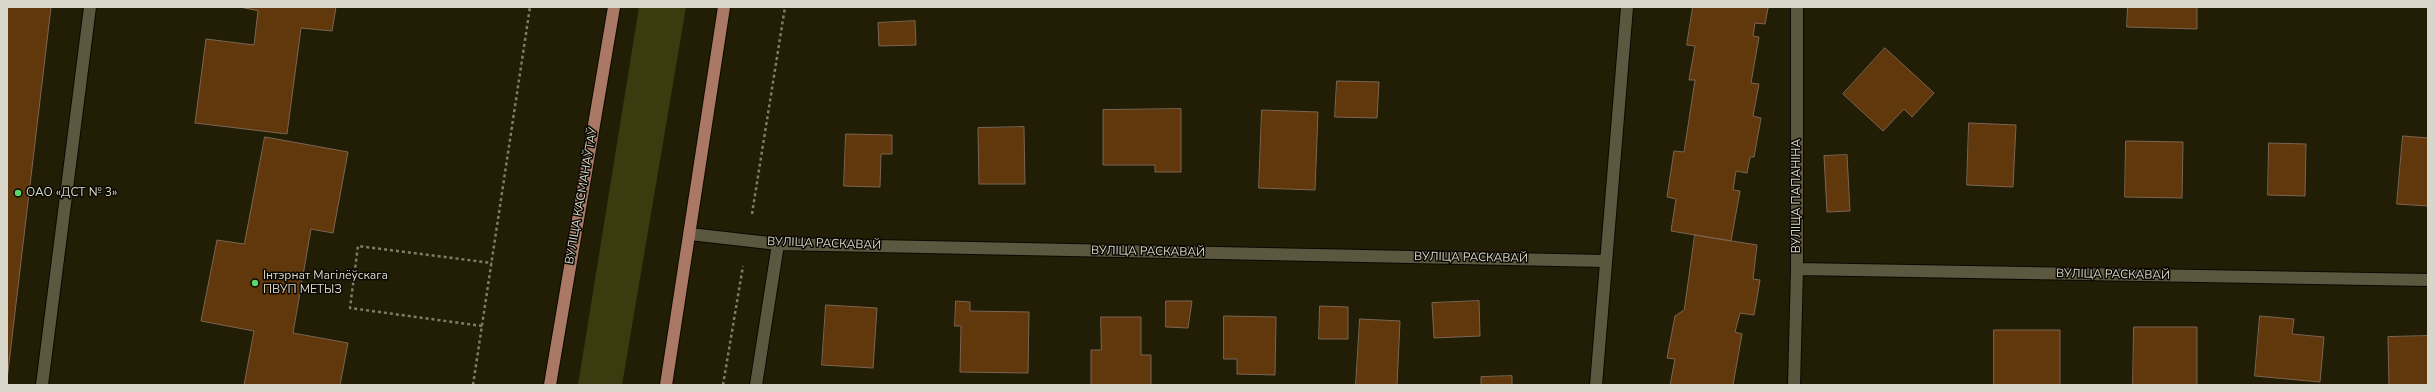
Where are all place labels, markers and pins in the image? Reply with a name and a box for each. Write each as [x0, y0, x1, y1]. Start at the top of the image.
place label: ОАО «ДСТ № 3» [26, 186, 117, 200]
marker: ОАО «ДСТ № 3» [13, 188, 23, 198]
place label: Інтэрнат Магілёўскага ПВУП МЕТЫЗ [263, 269, 388, 297]
marker: Інтэрнат Магілёўскага ПВУП МЕТЫЗ [250, 278, 260, 288]

